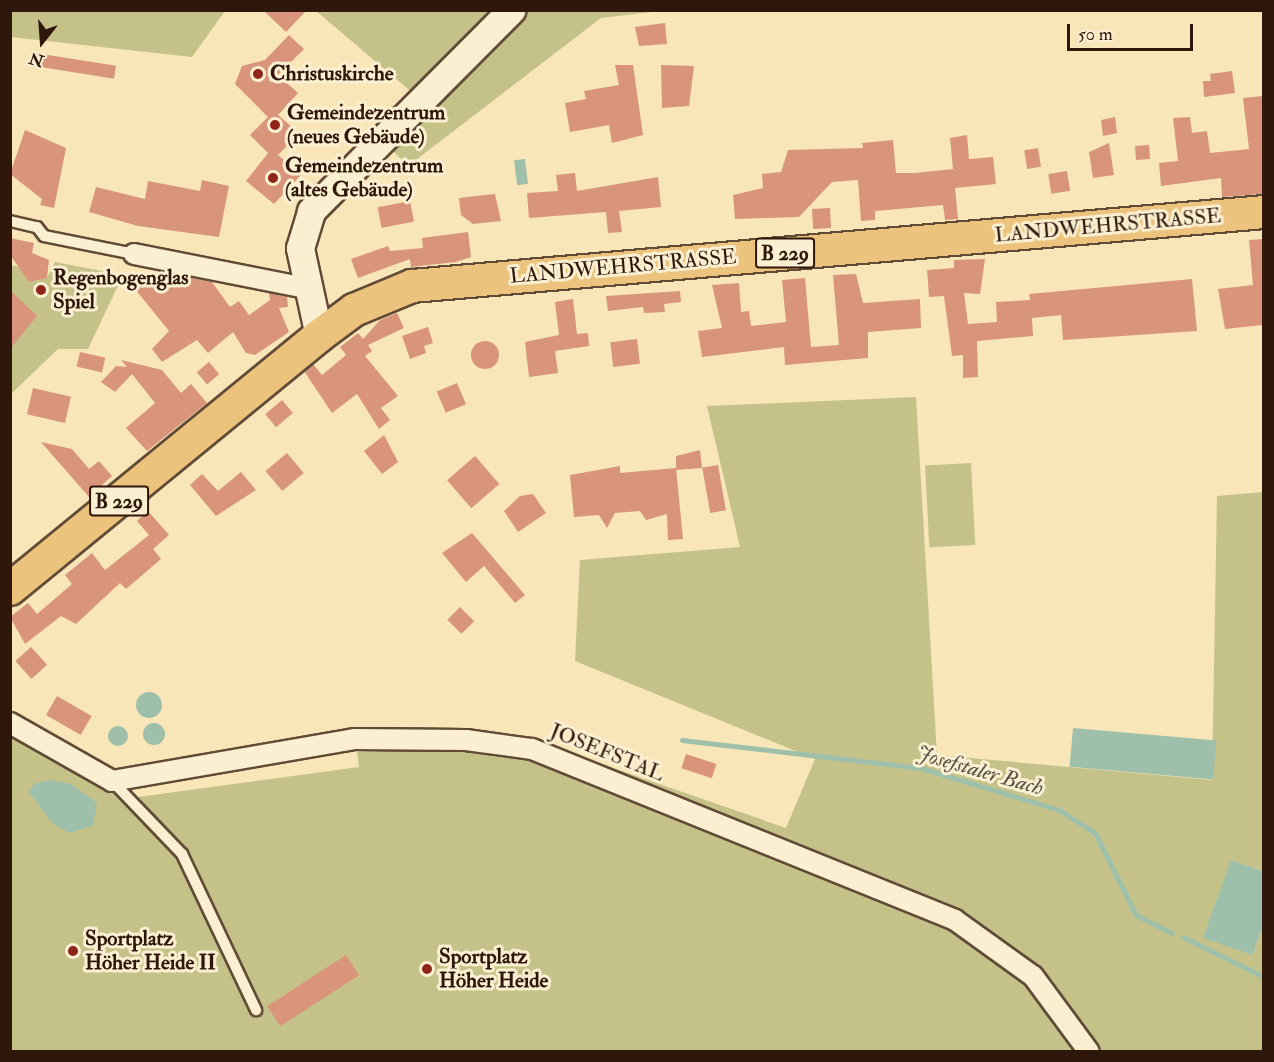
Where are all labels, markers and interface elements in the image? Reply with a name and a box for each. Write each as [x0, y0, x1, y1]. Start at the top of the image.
north arrow [12, 12, 72, 72]
scale bar [1070, 12, 1196, 50]
text: 50 m [1078, 23, 1113, 46]
text: N [27, 48, 47, 71]
place label: Christuskirche [270, 61, 394, 87]
marker: Christuskirche [251, 67, 265, 81]
place label: Gemeindezentrum (neues Gebäude) [287, 100, 445, 150]
marker: Gemeindezentrum (neues Gebäude) [268, 118, 282, 132]
place label: Gemeindezentrum (altes Gebäude) [285, 153, 443, 203]
marker: Gemeindezentrum (altes Gebäude) [266, 171, 280, 185]
street label: LANDWEHRSTRASSE [994, 204, 1222, 248]
road number: B 229 [755, 236, 815, 270]
street label: LANDWEHRSTRASSE [509, 245, 737, 289]
place label: Regenbogenglas Spiel [53, 265, 188, 315]
marker: Regenbogenglas Spiel [34, 283, 48, 297]
road number: B 229 [89, 484, 149, 518]
street label: JOSEFSTAL [546, 719, 668, 787]
water label: Josefstaler Bach [914, 740, 1046, 802]
place label: Sportplatz Höher Heide II [85, 926, 216, 976]
marker: Sportplatz Höher Heide II [66, 944, 80, 958]
place label: Sportplatz Höher Heide [439, 944, 548, 994]
marker: Sportplatz Höher Heide [420, 962, 434, 976]

